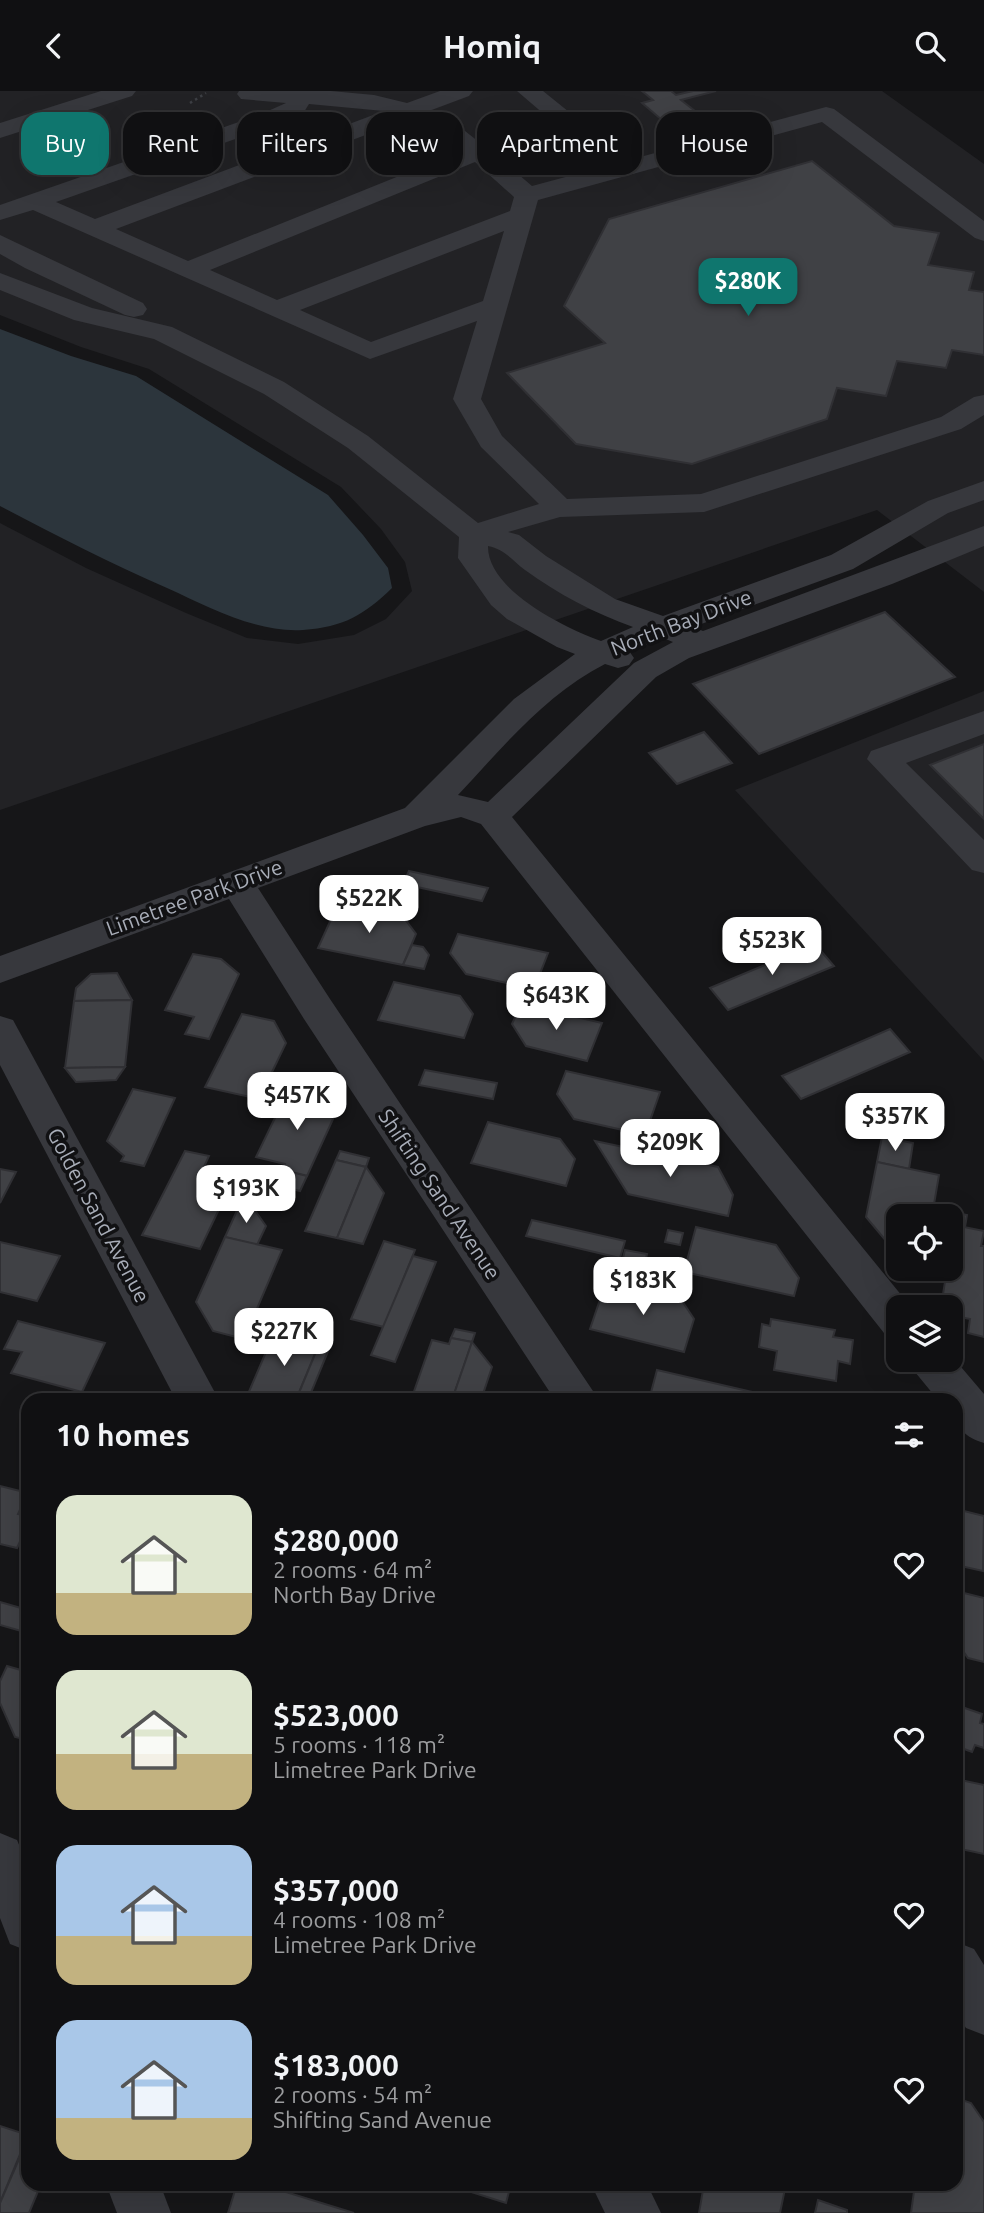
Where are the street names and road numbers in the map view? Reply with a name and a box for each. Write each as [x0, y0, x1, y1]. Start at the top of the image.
street label: North Bay Drive [607, 584, 755, 660]
street label: Limetree Park Drive [103, 854, 285, 940]
street label: Shifting Sand Avenue [374, 1104, 506, 1284]
street label: Golden Sand Avenue [43, 1124, 155, 1306]

